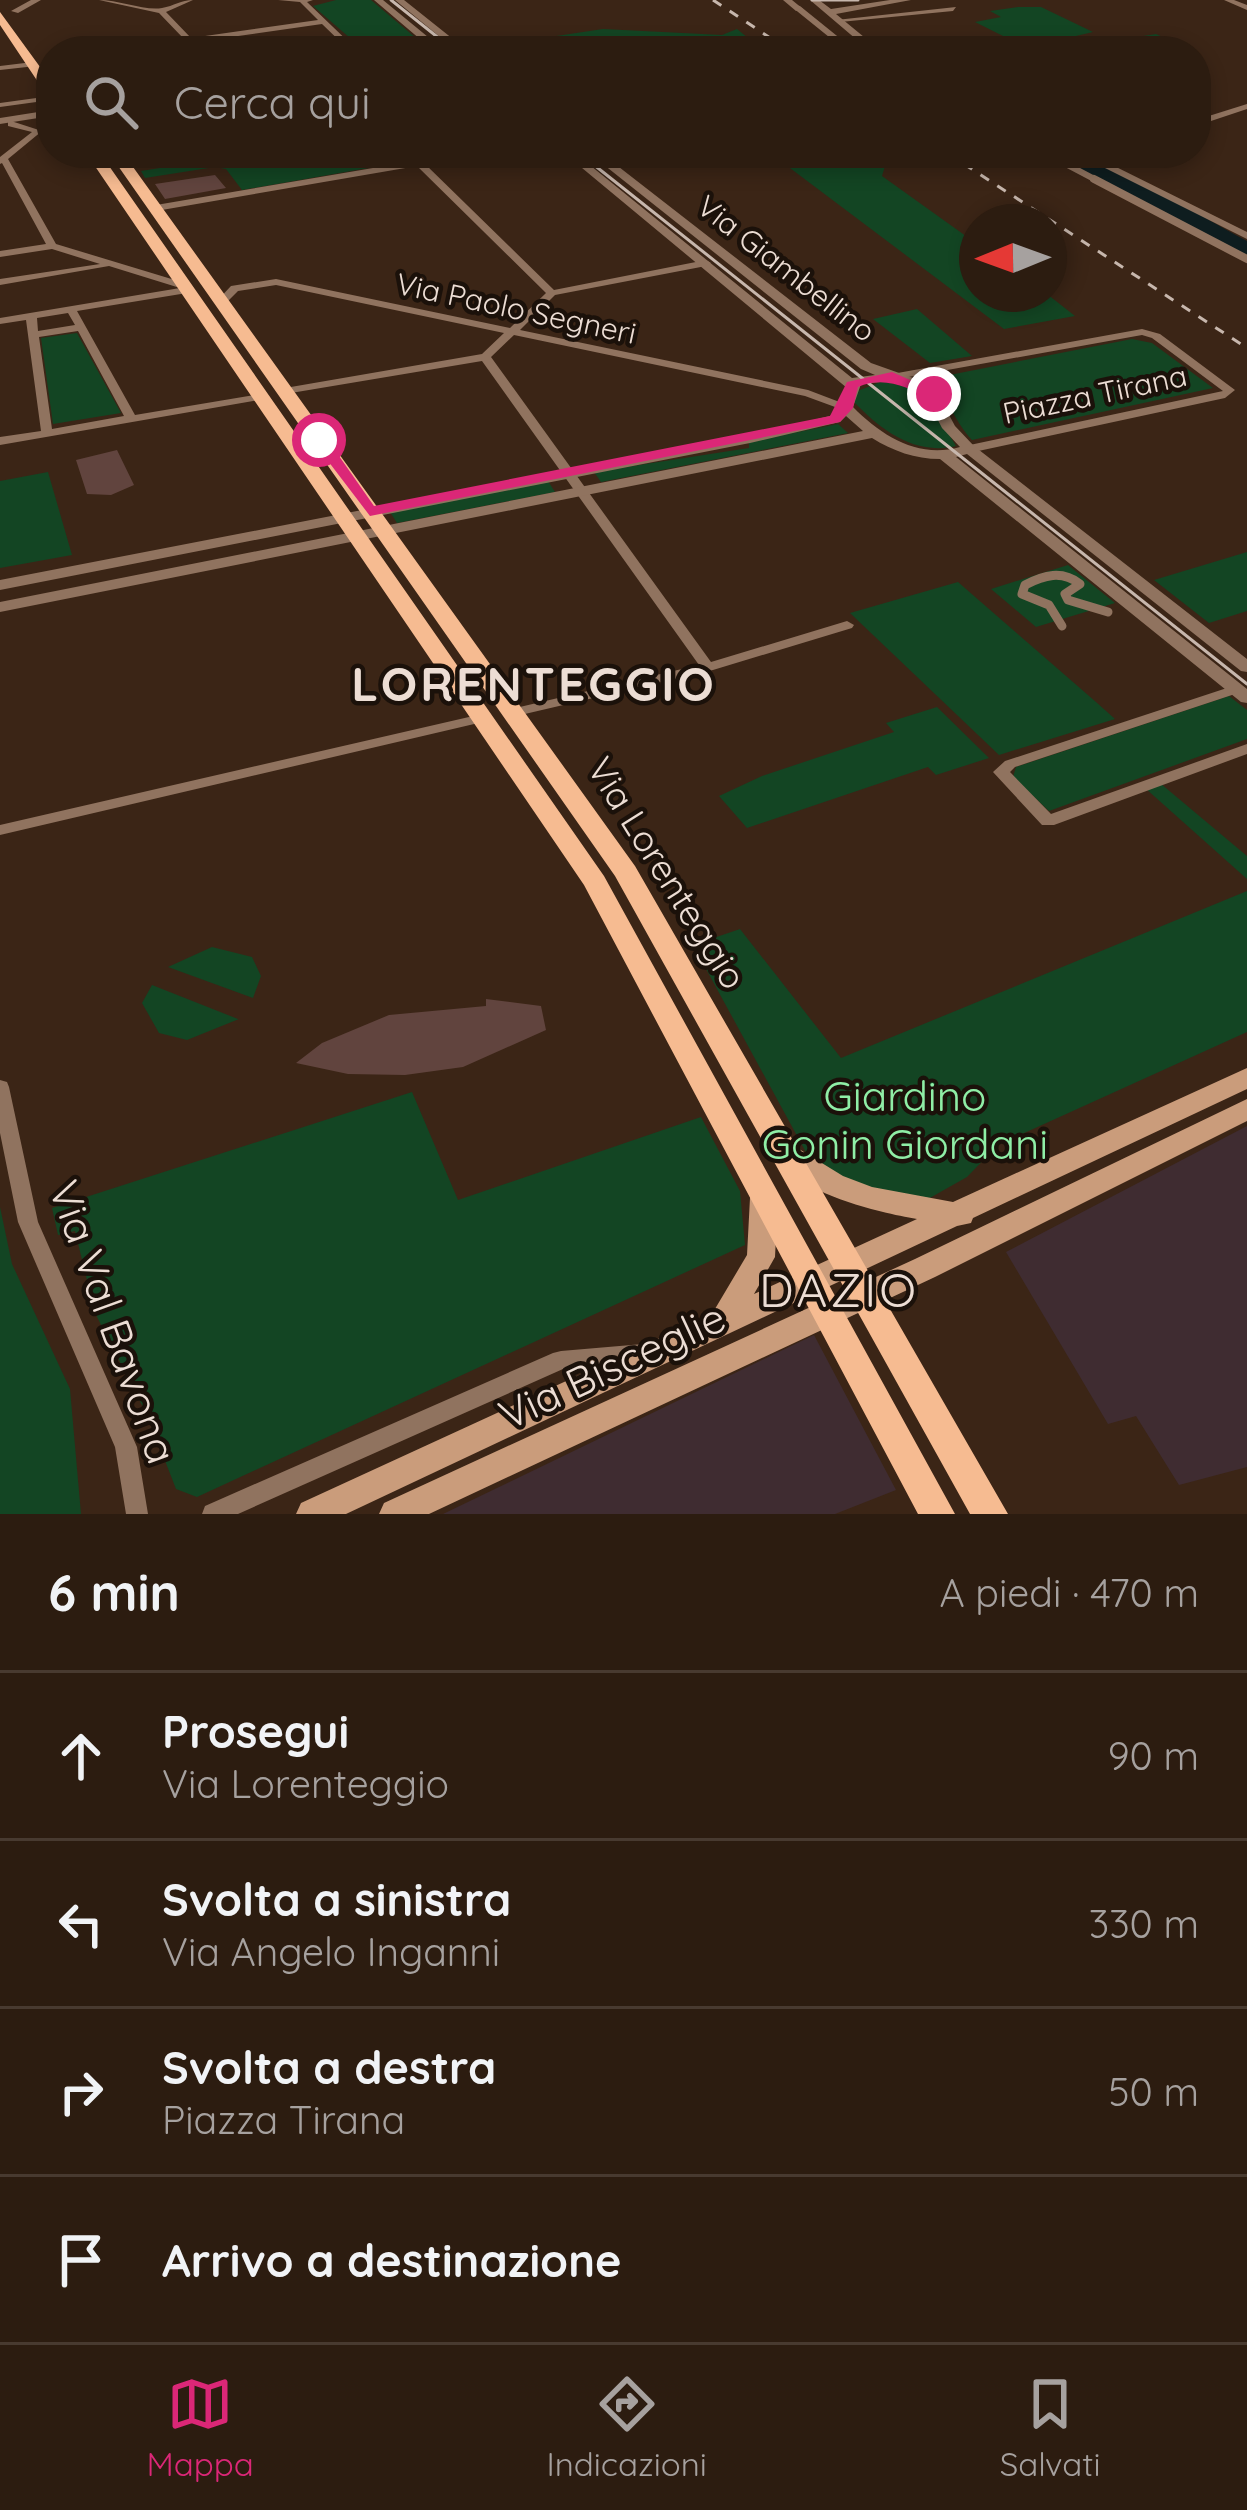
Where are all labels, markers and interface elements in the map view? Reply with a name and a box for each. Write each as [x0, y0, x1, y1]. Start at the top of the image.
search box [36, 36, 1211, 168]
icon: search [78, 69, 144, 135]
text: Cerca qui [174, 74, 371, 130]
street label: Via Giambellino [690, 187, 884, 350]
north arrow [959, 204, 1067, 312]
street label: Via Paolo Segneri [393, 264, 640, 352]
street label: Piazza Tirana [999, 356, 1190, 432]
route end [907, 367, 961, 421]
route start [292, 413, 346, 467]
district label: LORENTEGGIO [351, 653, 717, 713]
street label: Via Lorenteggio [578, 748, 757, 997]
park label: Giardino Gonin Giordani [762, 1069, 1048, 1170]
street label: Via Val Bavona [38, 1173, 189, 1471]
district label: DAZIO [759, 1259, 919, 1319]
street label: Via Bisceglie [490, 1290, 733, 1441]
text: 6 min [48, 1560, 180, 1624]
text: A piedi · 470 m [939, 1568, 1199, 1617]
text: Prosegui [162, 1703, 349, 1759]
icon: ahead [48, 1723, 114, 1789]
text: 90 m [1108, 1731, 1199, 1780]
text: Via Lorenteggio [162, 1759, 449, 1808]
text: Svolta a sinistra [162, 1871, 511, 1927]
icon: left [48, 1891, 114, 1957]
text: 330 m [1089, 1899, 1199, 1948]
text: Via Angelo Inganni [162, 1927, 500, 1976]
text: Svolta a destra [162, 2039, 496, 2095]
icon: right [48, 2059, 114, 2125]
text: 50 m [1108, 2067, 1199, 2116]
text: Piazza Tirana [162, 2095, 405, 2144]
icon: arrive [48, 2227, 114, 2293]
text: Arrivo a destinazione [162, 2232, 622, 2288]
tab: Mappa [146, 2371, 254, 2484]
tab: Indicazioni [546, 2371, 707, 2484]
tab: Salvati [1000, 2371, 1101, 2484]

